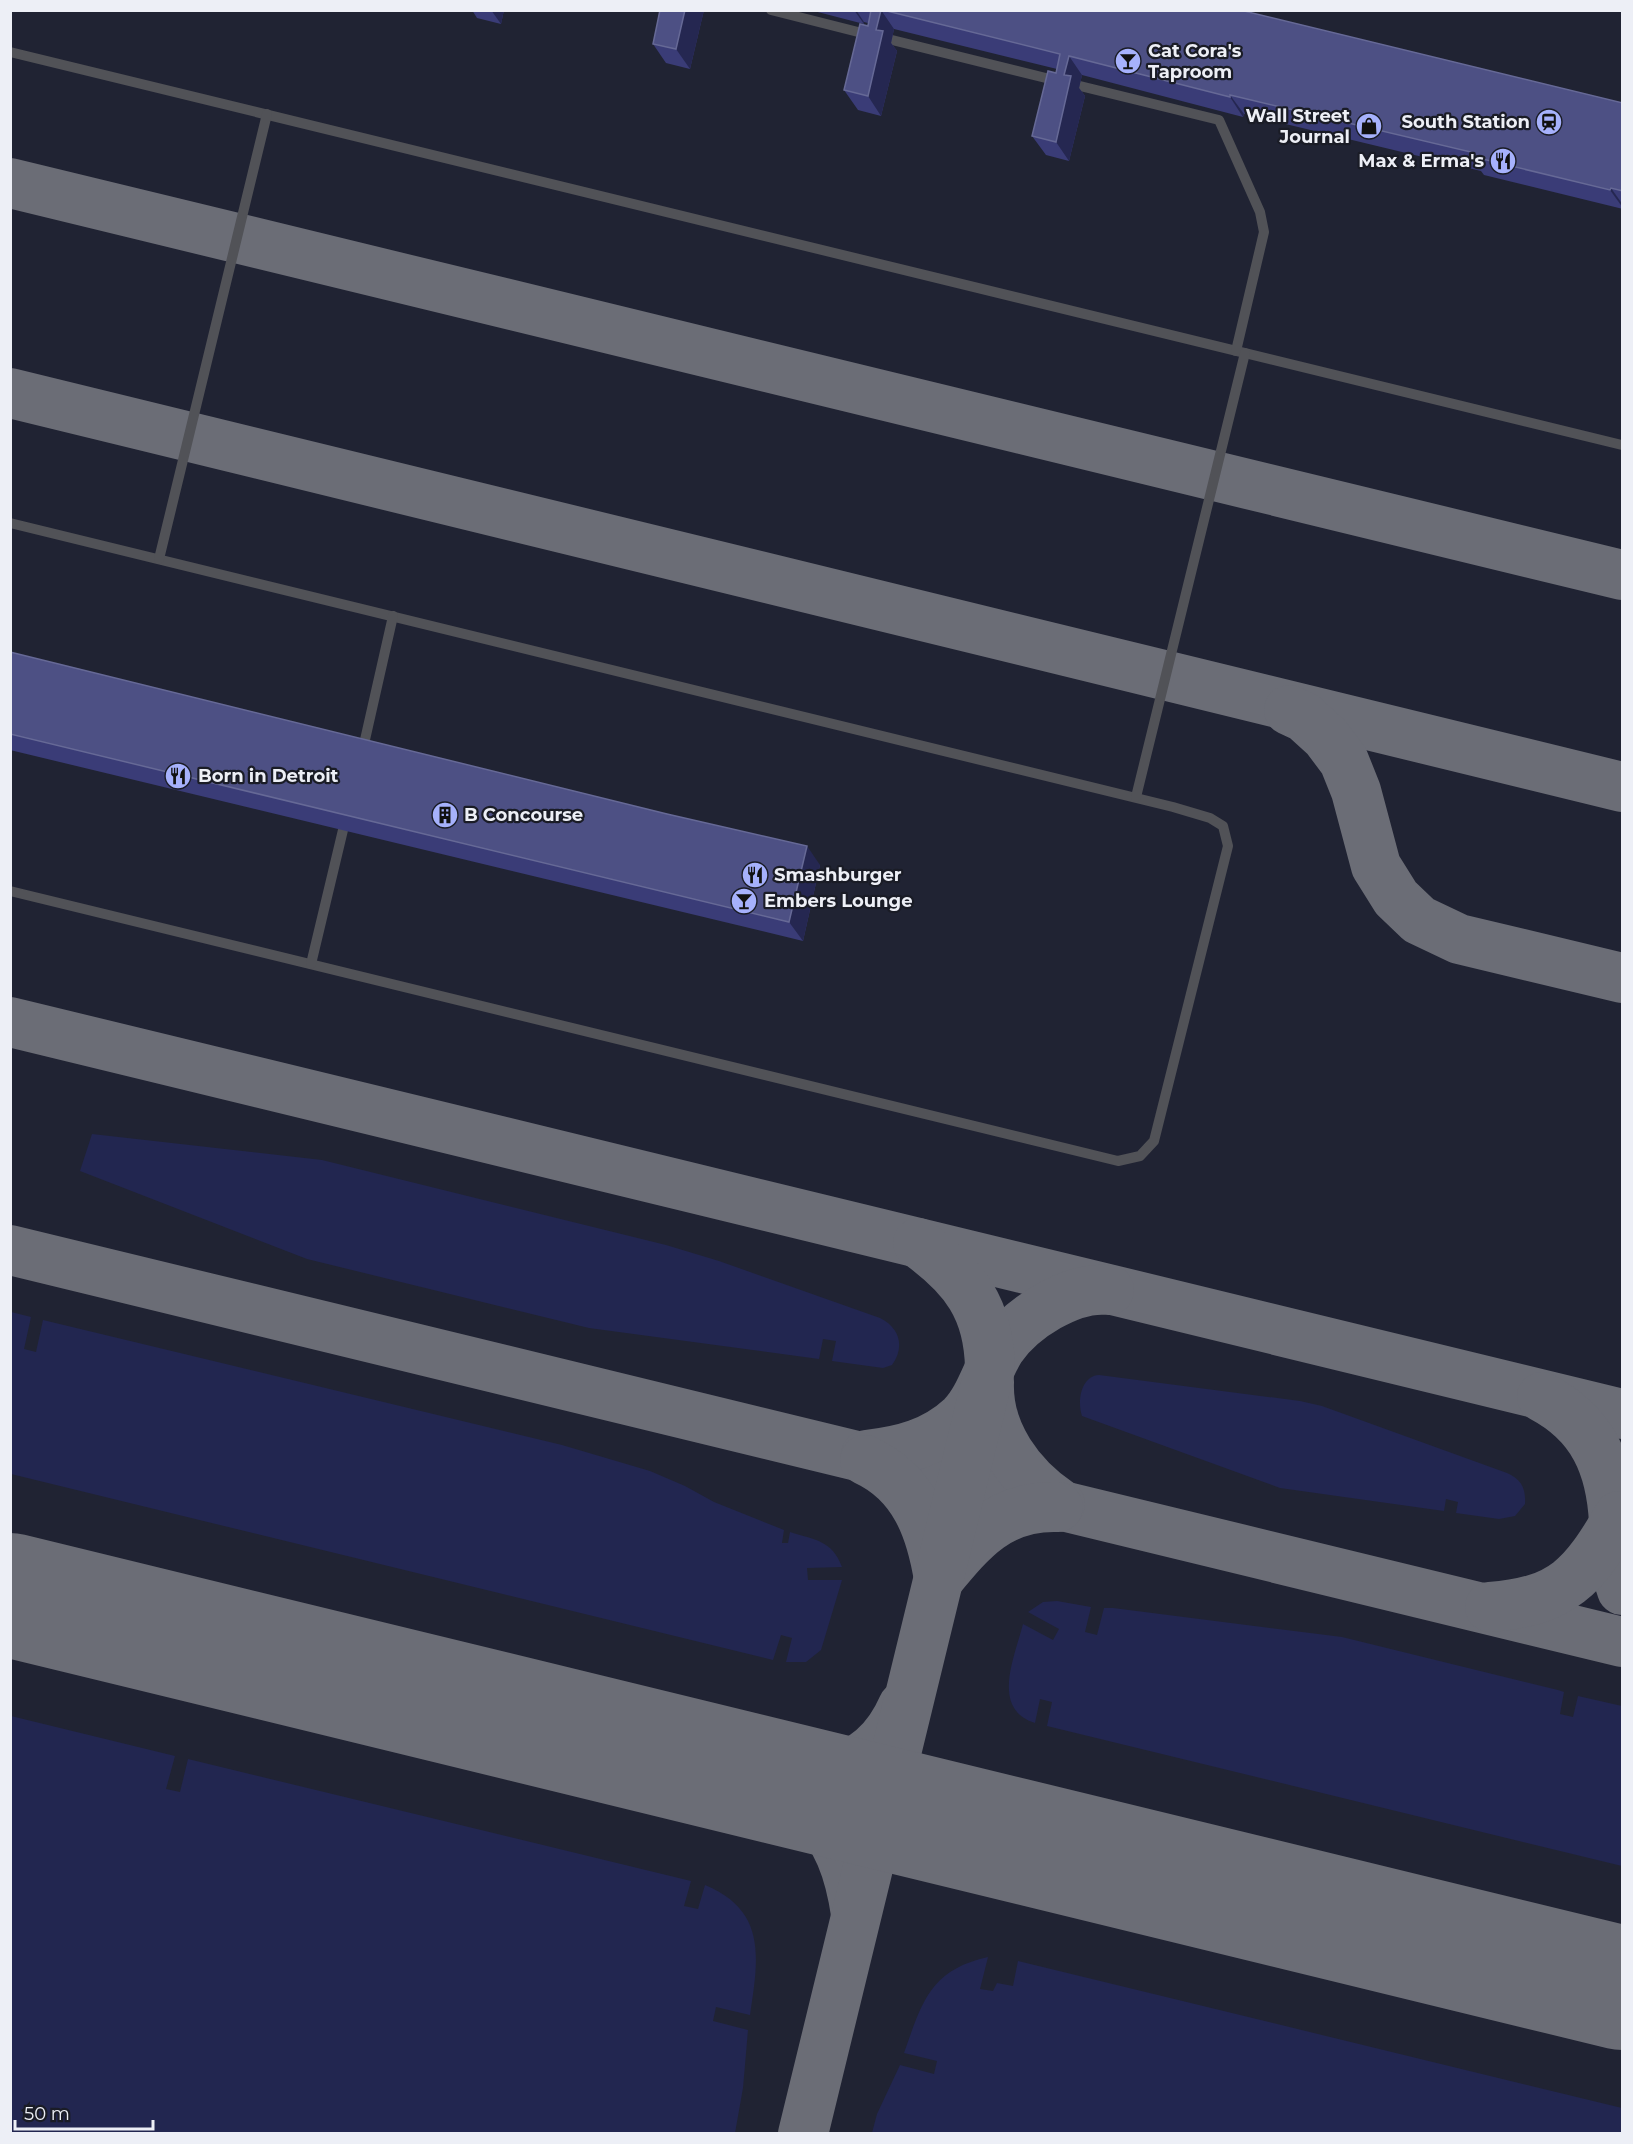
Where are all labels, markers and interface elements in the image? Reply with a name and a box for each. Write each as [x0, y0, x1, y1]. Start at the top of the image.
place label: Cat Cora's Taproom [1148, 40, 1242, 83]
bar icon: Cat Cora's Taproom [1113, 46, 1143, 76]
place label: Wall Street Journal [1246, 105, 1350, 148]
station icon: South Station [1534, 107, 1564, 137]
shop icon: Wall Street Journal [1354, 111, 1384, 141]
place label: South Station [1401, 111, 1530, 133]
restaurant icon: Max & Erma's [1488, 146, 1518, 176]
place label: Max & Erma's [1358, 150, 1484, 172]
restaurant icon: Born in Detroit [163, 761, 193, 791]
place label: Born in Detroit [198, 765, 339, 787]
building icon: B Concourse [430, 800, 460, 830]
place label: B Concourse [464, 804, 583, 826]
restaurant icon: Smashburger [740, 860, 770, 890]
place label: Smashburger [774, 864, 902, 886]
bar icon: Embers Lounge [729, 886, 759, 916]
place label: Embers Lounge [764, 890, 913, 912]
scale bar [15, 2093, 153, 2131]
text: 50 m [24, 2103, 70, 2125]

